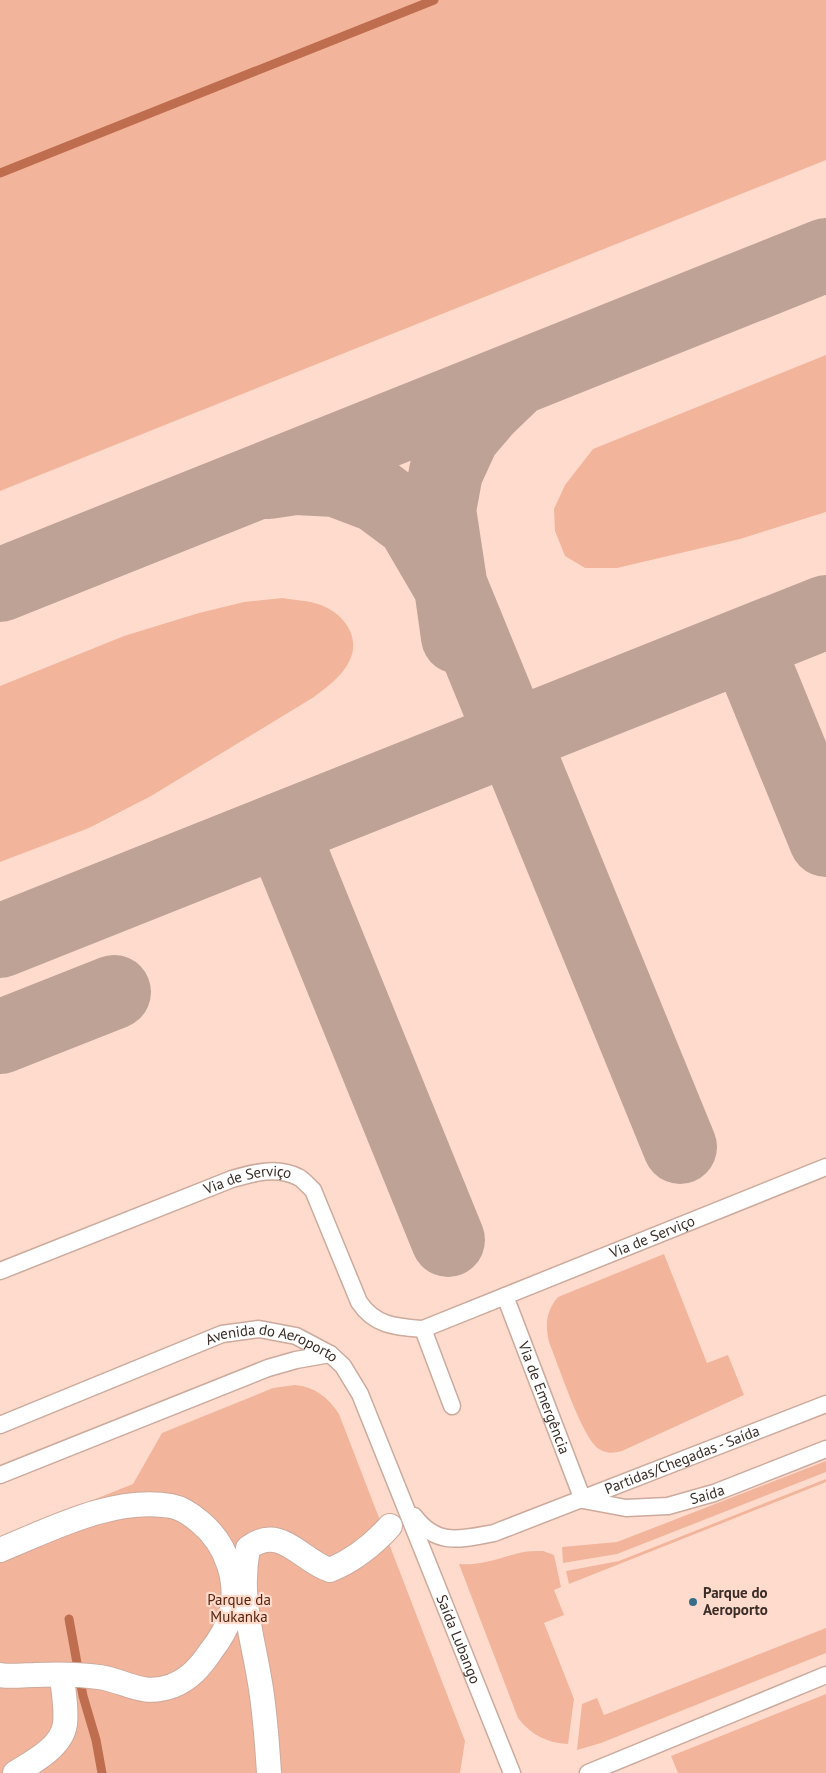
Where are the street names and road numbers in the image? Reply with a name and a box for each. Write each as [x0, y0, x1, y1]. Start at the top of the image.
street label: Via de Serviço [200, 1161, 294, 1199]
street label: Via de Serviço [606, 1211, 697, 1262]
street label: Avenida do Aeroporto [202, 1319, 343, 1366]
street label: Via de Emergência [514, 1338, 574, 1457]
street label: Partidas/Chegadas - Saída [602, 1423, 764, 1499]
street label: Saída [688, 1480, 726, 1508]
street label: Saída Lubango [432, 1592, 485, 1686]

